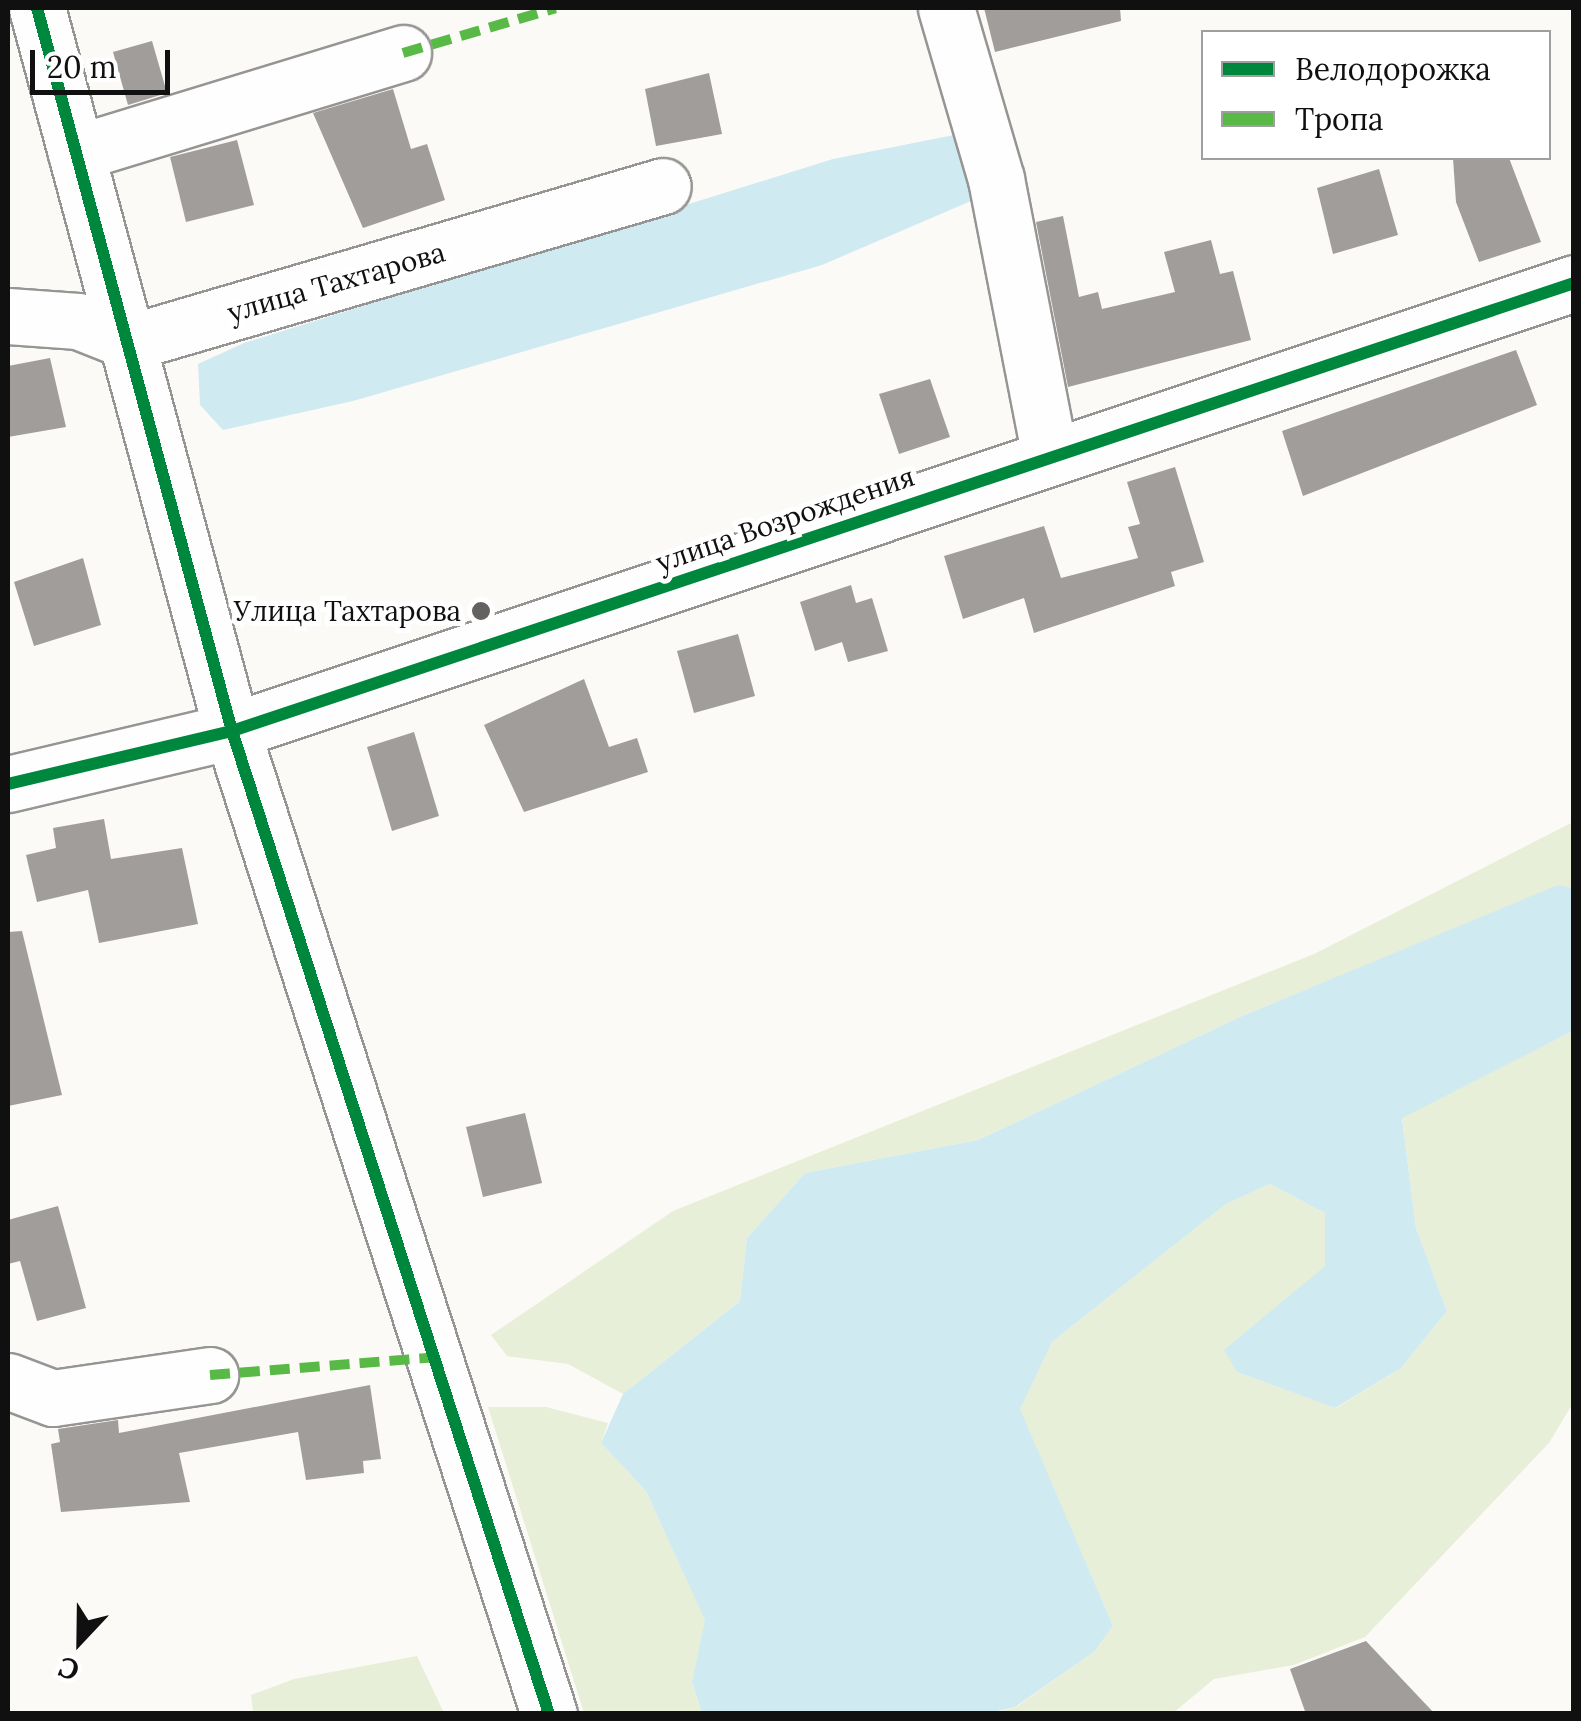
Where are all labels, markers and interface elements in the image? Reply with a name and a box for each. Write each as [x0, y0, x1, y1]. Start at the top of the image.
scale bar [35, 30, 175, 92]
legend [1201, 30, 1551, 160]
text: 20 m [47, 48, 116, 86]
text: Велодорожка [1295, 50, 1491, 88]
text: Тропа [1295, 100, 1384, 138]
street label: улица Тахтарова [223, 235, 449, 329]
street label: улица Возрождения [651, 459, 919, 579]
place label: Улица Тахтарова [234, 594, 461, 628]
marker: Улица Тахтарова [470, 600, 492, 622]
north arrow [30, 1591, 130, 1691]
text: С [53, 1649, 84, 1689]

